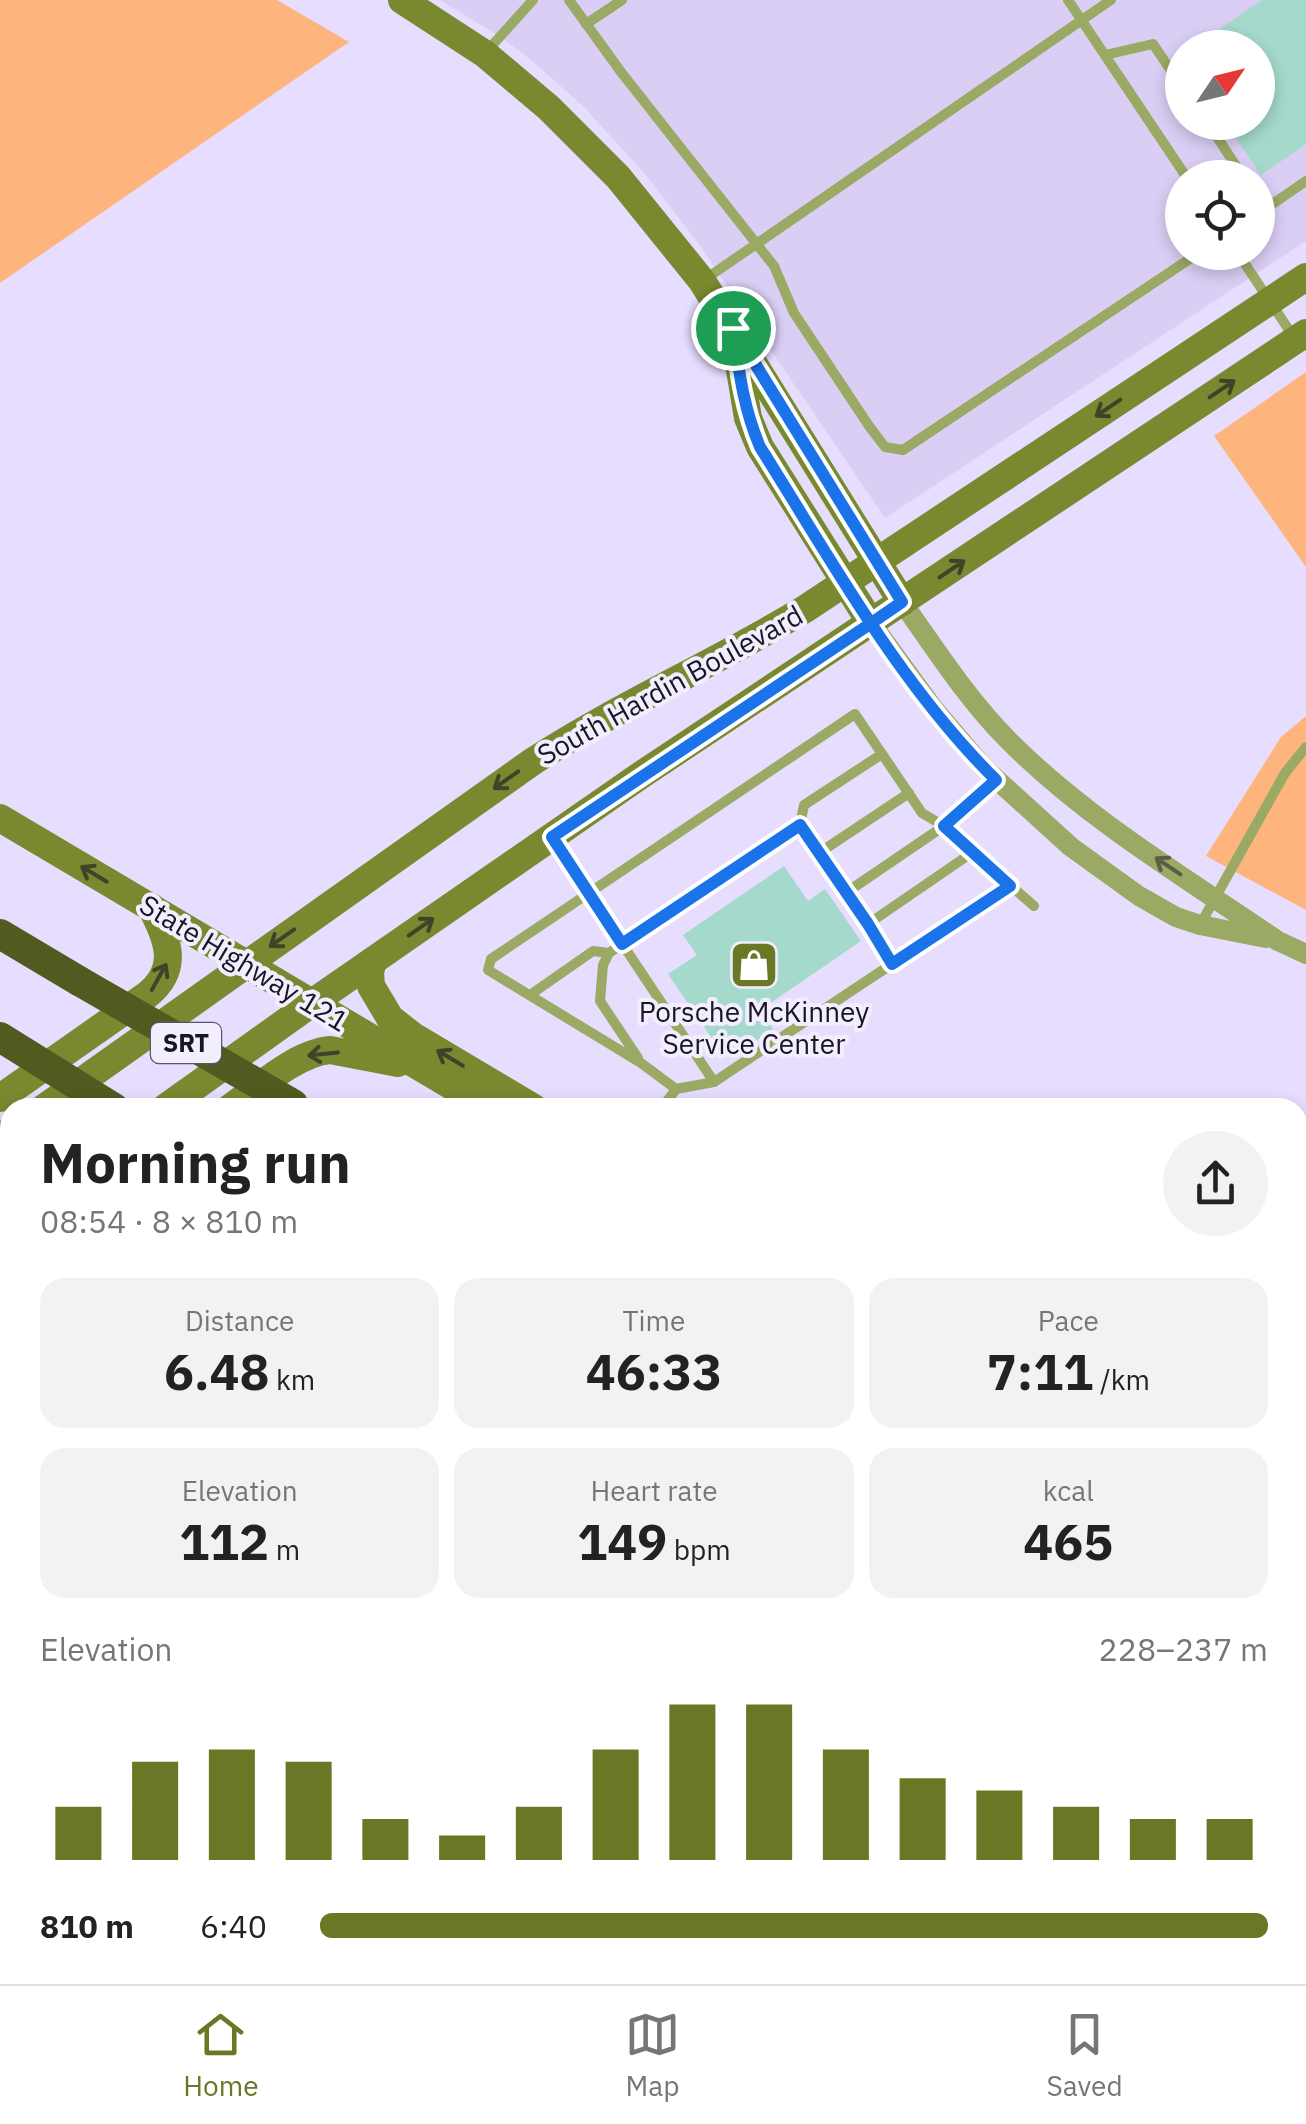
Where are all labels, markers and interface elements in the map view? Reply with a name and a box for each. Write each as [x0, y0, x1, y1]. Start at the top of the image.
north arrow [1165, 30, 1275, 140]
map controls [1165, 30, 1275, 270]
button: locate [1165, 160, 1275, 270]
pin [691, 286, 776, 371]
icon: arrive [706, 301, 761, 356]
one-way arrow [1208, 379, 1236, 400]
one-way arrow [1095, 397, 1123, 418]
one-way arrow [937, 559, 965, 580]
street label: South Hardin Boulevard [530, 596, 809, 773]
one-way arrow [493, 769, 521, 790]
one-way arrow [1155, 856, 1183, 877]
one-way arrow [80, 864, 109, 884]
street label: State Highway 121 [133, 886, 355, 1039]
one-way arrow [406, 917, 434, 938]
one-way arrow [268, 927, 296, 948]
shop icon: Porsche McKinney Service Center [728, 939, 780, 991]
one-way arrow [150, 962, 170, 992]
place label: Porsche McKinney Service Center [639, 993, 869, 1062]
road number: SRT [151, 1023, 221, 1063]
one-way arrow [307, 1045, 340, 1064]
one-way arrow [436, 1048, 465, 1068]
text: Morning run [40, 1127, 351, 1198]
button: share [1163, 1131, 1268, 1236]
text: 08:54 · 8 × 810 m [40, 1200, 298, 1242]
text: Distance [185, 1302, 294, 1339]
text: Time [623, 1302, 685, 1339]
text: Pace [1038, 1302, 1099, 1339]
text: 6.48 [164, 1339, 270, 1404]
text: 46:33 [586, 1339, 722, 1404]
text: 7:11 [987, 1339, 1093, 1404]
text: km [270, 1361, 315, 1398]
text: /km [1093, 1361, 1150, 1398]
text: Elevation [182, 1472, 298, 1509]
text: Heart rate [590, 1472, 718, 1509]
text: kcal [1043, 1472, 1094, 1509]
text: 112 [179, 1509, 269, 1574]
text: 149 [577, 1509, 667, 1574]
text: 465 [1023, 1509, 1113, 1574]
text: m [269, 1531, 300, 1568]
text: bpm [667, 1531, 731, 1568]
text: Elevation [40, 1628, 173, 1670]
text: 228–237 m [1098, 1628, 1268, 1670]
text: 810 m [40, 1905, 134, 1947]
text: 6:40 [200, 1905, 267, 1947]
tab: Home [183, 2007, 259, 2104]
tab: Map [625, 2007, 680, 2104]
tab: Saved [1047, 2007, 1123, 2104]

